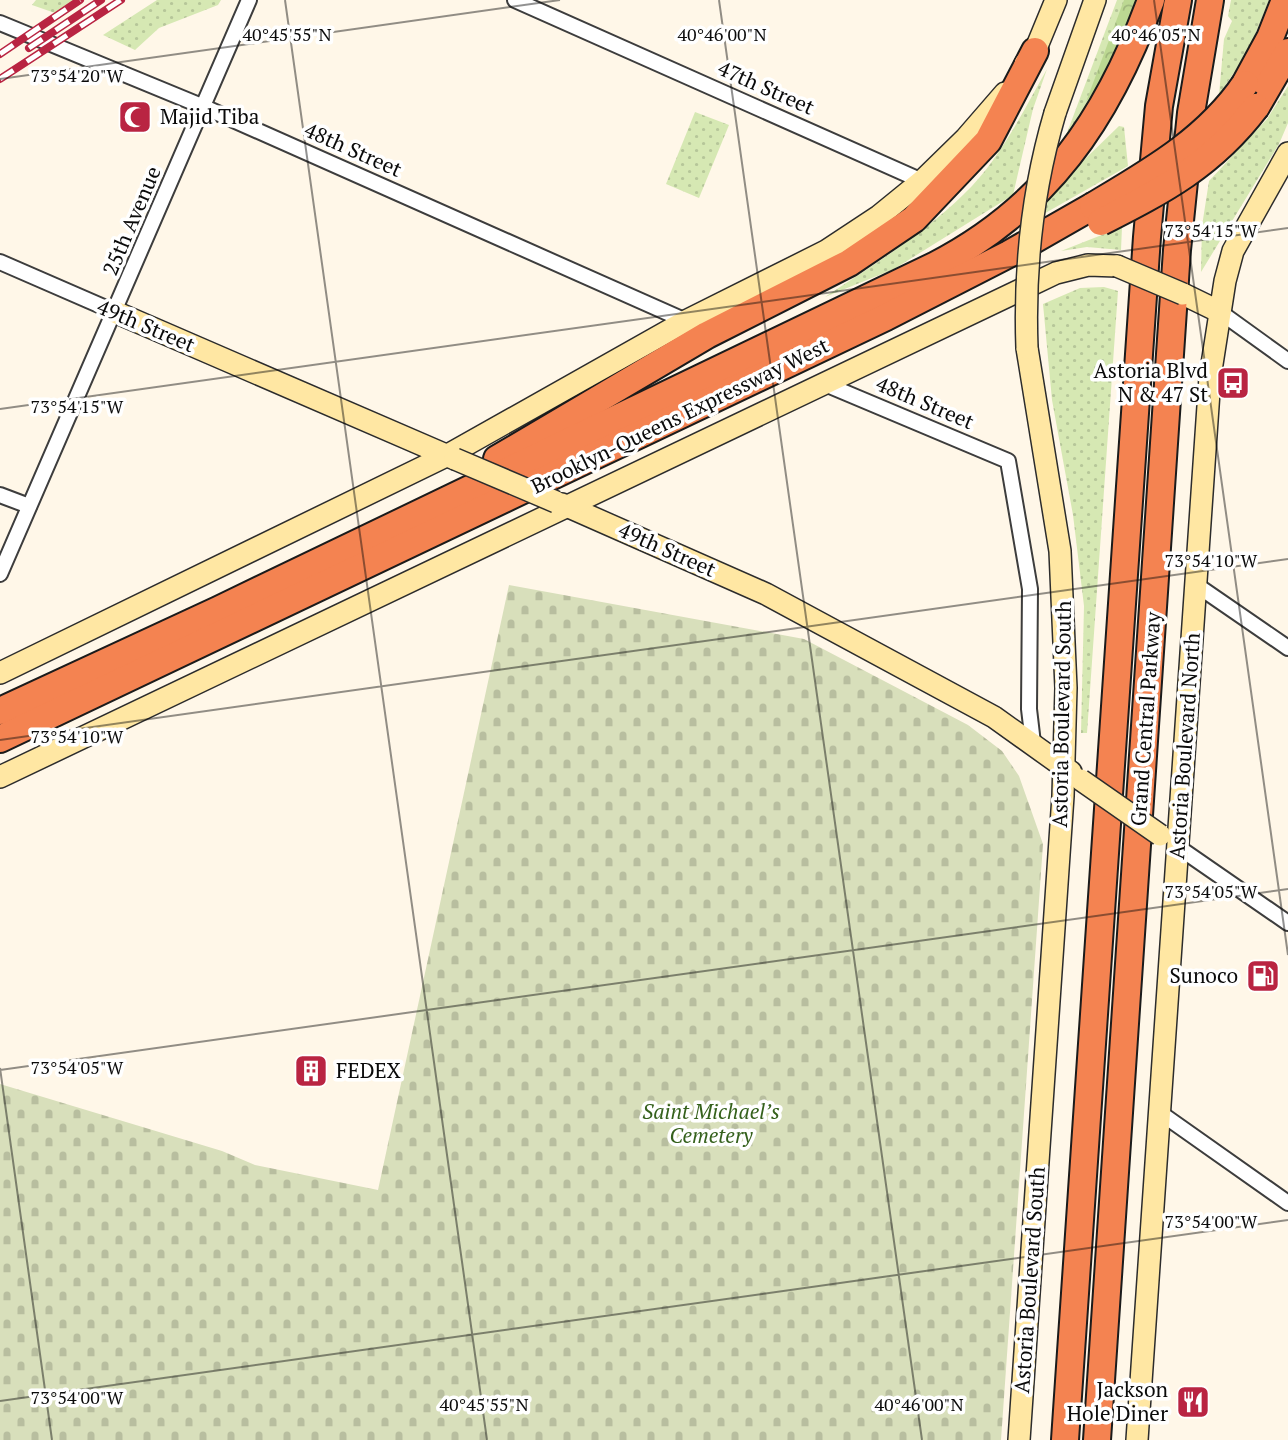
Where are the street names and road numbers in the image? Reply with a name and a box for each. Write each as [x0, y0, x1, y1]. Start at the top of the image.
street label: 47th Street [714, 53, 819, 121]
street label: 48th Street [300, 115, 407, 183]
street label: 25th Avenue [96, 162, 167, 279]
street label: 49th Street [93, 292, 200, 358]
street label: Brooklyn-Queens Expressway West [526, 331, 833, 500]
street label: 48th Street [872, 369, 979, 435]
street label: 49th Street [614, 515, 721, 583]
street label: Astoria Boulevard South [1045, 600, 1077, 828]
street label: Grand Central Parkway [1124, 610, 1166, 827]
street label: Astoria Boulevard North [1162, 632, 1206, 860]
street label: Astoria Boulevard South [1007, 1166, 1051, 1394]

